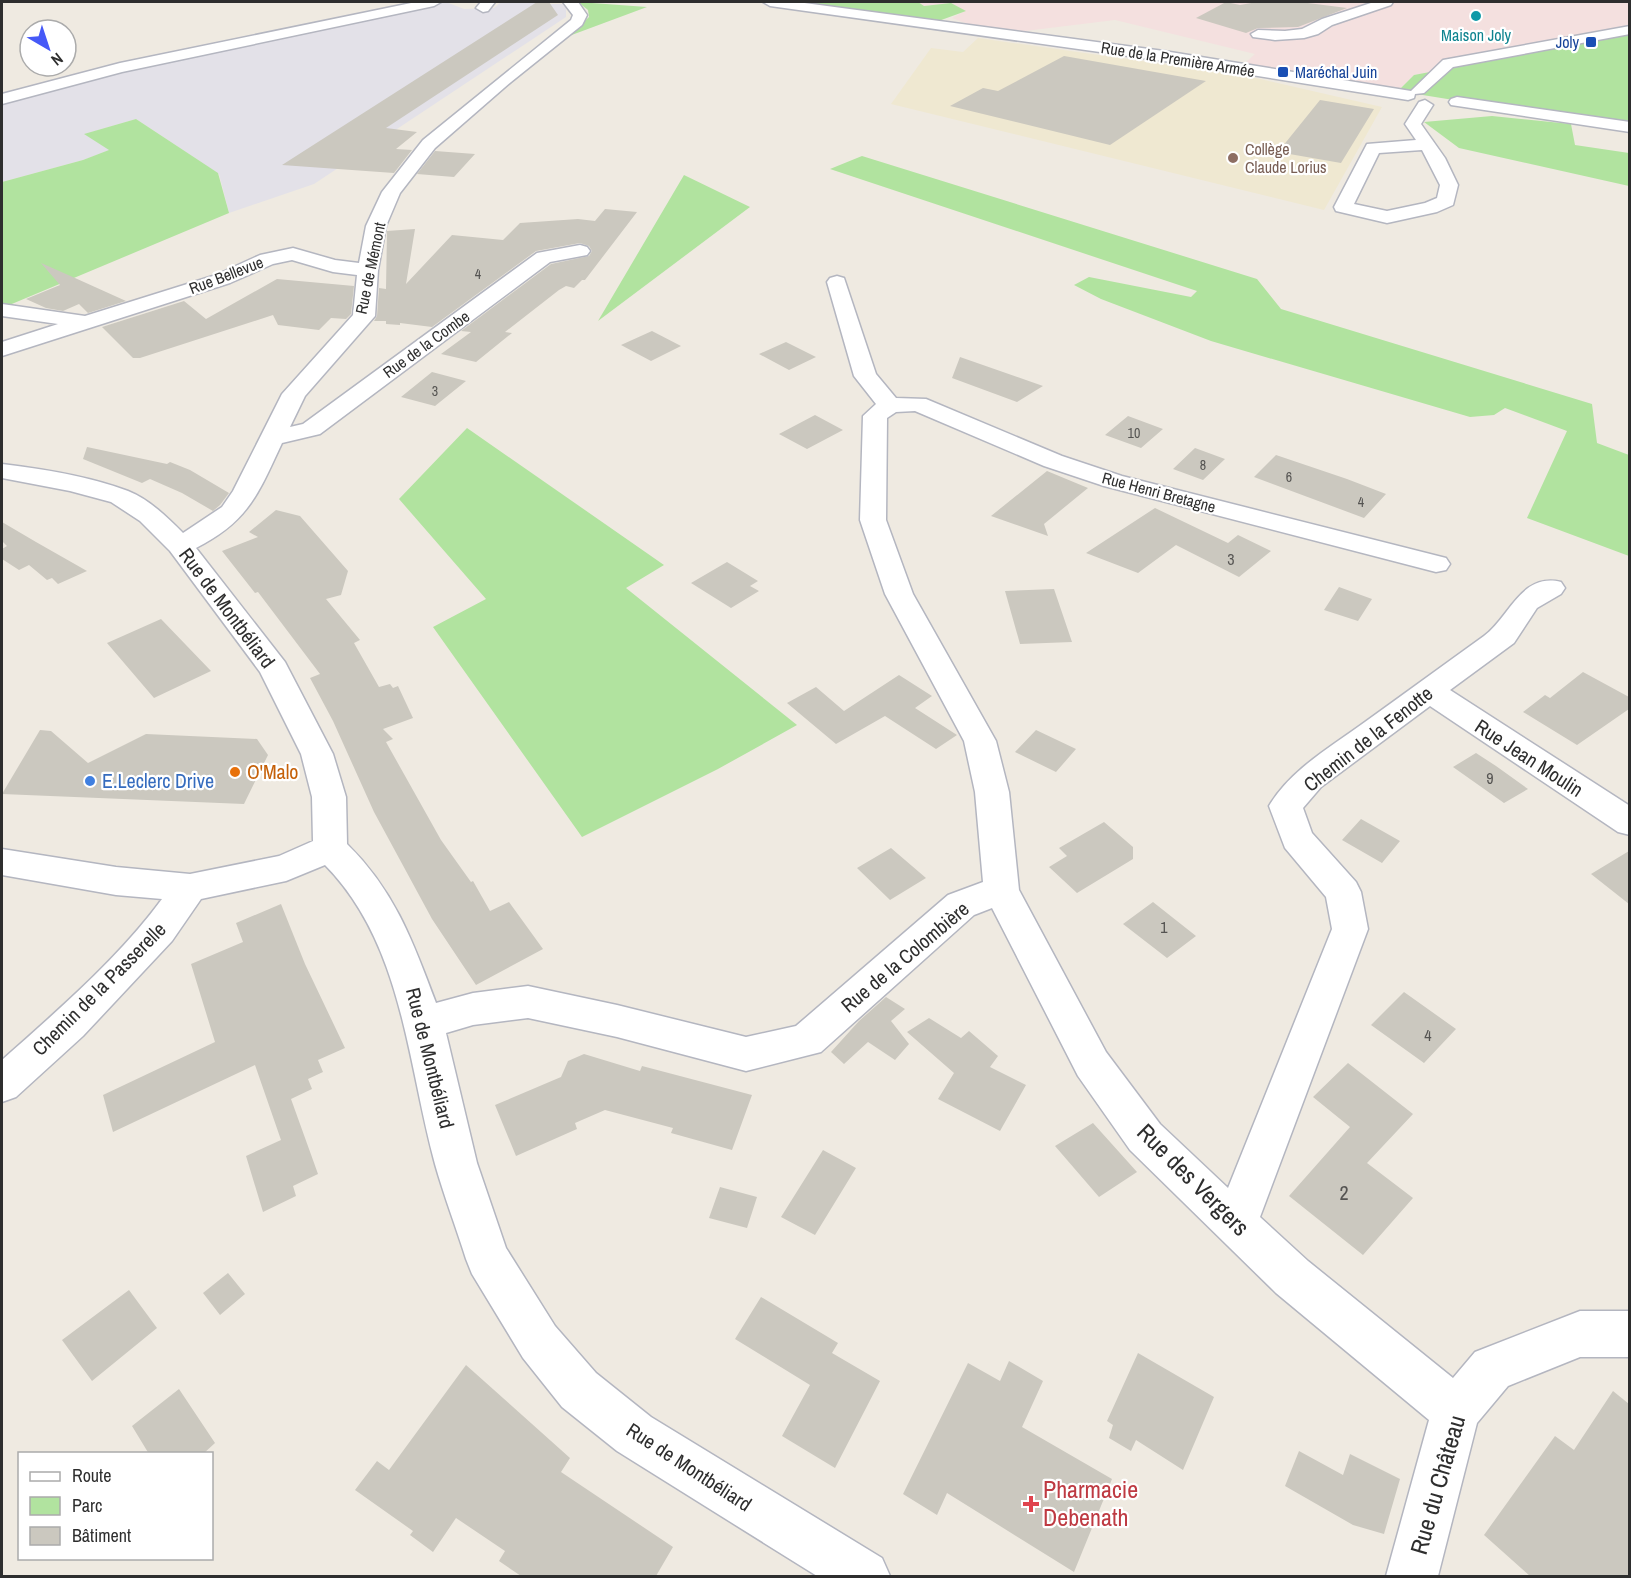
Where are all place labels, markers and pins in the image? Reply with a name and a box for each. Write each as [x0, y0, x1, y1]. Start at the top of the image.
marker: Maison Joly [1469, 9, 1483, 23]
place label: Maison Joly [1441, 24, 1511, 46]
place label: Joly [1556, 31, 1579, 53]
marker: Joly [1584, 35, 1598, 49]
place label: Maréchal Juin [1295, 61, 1377, 83]
marker: Maréchal Juin [1276, 65, 1290, 79]
place label: Collège Claude Lorius [1245, 138, 1327, 178]
marker: Collège Claude Lorius [1226, 151, 1240, 165]
place label: O'Malo [247, 758, 298, 785]
marker: O'Malo [228, 765, 242, 779]
place label: E.Leclerc Drive [102, 767, 214, 794]
marker: E.Leclerc Drive [83, 774, 97, 788]
place label: Pharmacie Debenath [1043, 1473, 1138, 1533]
marker: Pharmacie Debenath [1024, 1497, 1038, 1511]

